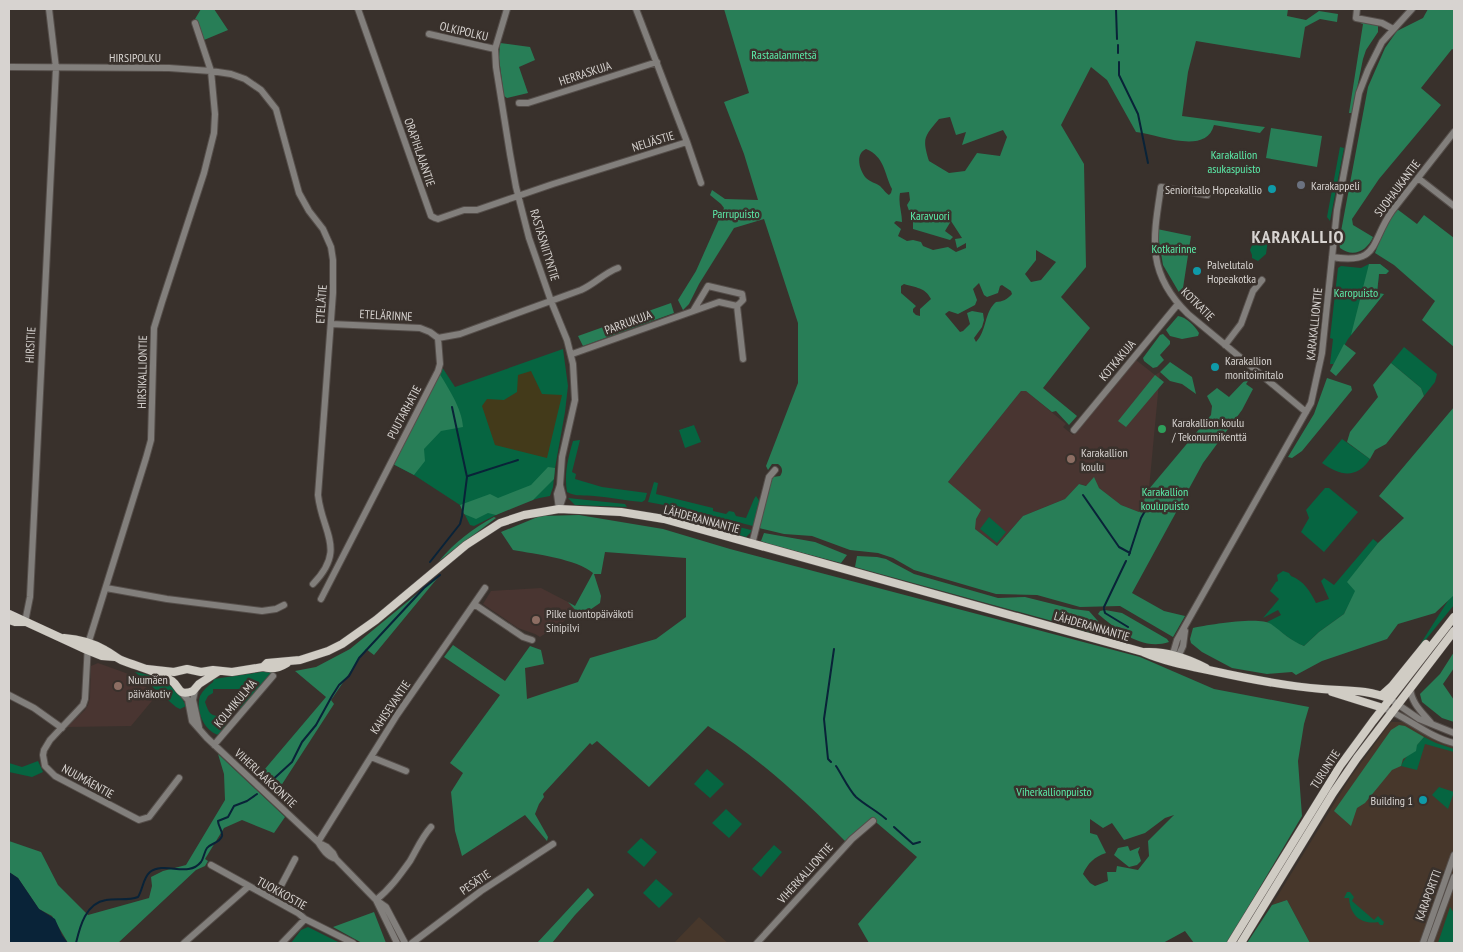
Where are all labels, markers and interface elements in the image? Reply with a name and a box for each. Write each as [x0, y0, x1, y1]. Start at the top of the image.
street label: OLKIPOLKU [438, 18, 490, 44]
park label: Rastaalanmetsä [751, 47, 817, 62]
street label: HIRSIPOLKU [109, 50, 161, 65]
street label: HERRASKUJA [557, 57, 613, 89]
street label: ORAPIHLAJANTIE [401, 116, 439, 188]
street label: NELJÄSTIE [630, 127, 676, 155]
park label: Karakallion asukaspuisto [1207, 147, 1261, 176]
street label: SUOHAUKANTIE [1371, 157, 1423, 219]
place label: Karakappeli [1311, 178, 1360, 193]
marker: Karakappeli [1295, 179, 1307, 191]
place label: Senioritalo Hopeakallio [1165, 182, 1262, 197]
marker: Senioritalo Hopeakallio [1266, 183, 1278, 195]
park label: Parrupuisto [712, 206, 760, 221]
street label: RASTASNIITYNTIE [527, 207, 563, 283]
park label: Karavuori [910, 208, 950, 223]
district label: KARAKALLIO [1252, 225, 1344, 248]
park label: Kotkarinne [1152, 241, 1196, 256]
place label: Palvelutalo Hopeakotka [1207, 257, 1256, 286]
marker: Palvelutalo Hopeakotka [1191, 265, 1203, 277]
street label: ETELÄTIE [312, 284, 330, 324]
street label: KOTKATIE [1178, 284, 1218, 324]
park label: Karopuisto [1334, 285, 1378, 300]
street label: KARAKALLIONTIE [1303, 287, 1325, 361]
street label: ETELÄRINNE [359, 306, 413, 324]
street label: PARRUKUJA [602, 306, 654, 337]
street label: HIRSITIE [22, 327, 38, 363]
street label: HIRSIKALLIONTIE [134, 335, 150, 409]
street label: KOTKAKUJA [1095, 336, 1139, 384]
place label: Karakallion monitoimitalo [1225, 353, 1283, 382]
marker: Karakallion monitoimitalo [1209, 361, 1221, 373]
street label: PUUTARHATIE [384, 383, 424, 441]
place label: Karakallion koulu / Tekonurmikenttä [1171, 415, 1247, 444]
marker: Karakallion koulu / Tekonurmikenttä [1156, 423, 1168, 435]
place label: Karakallion koulu [1081, 445, 1128, 474]
marker: Karakallion koulu [1065, 453, 1077, 465]
park label: Karakallion koulupuisto [1141, 484, 1189, 513]
street label: LÄHDERANNANTIE [662, 502, 742, 536]
place label: Pilke luontopäiväkoti Sinipilvi [546, 606, 633, 635]
street label: LÄHDERANNANTIE [1052, 608, 1132, 644]
marker: Pilke luontopäiväkoti Sinipilvi [530, 614, 542, 626]
place label: Nuumäen päiväkotiv [128, 672, 171, 701]
street label: KOLMIKULMA [211, 676, 260, 730]
street label: KAHISEVANTIE [367, 677, 413, 737]
marker: Nuumäen päiväkotiv [112, 680, 124, 692]
street label: VIHERLAAKSONTIE [231, 745, 300, 811]
street label: TURUNTIE [1307, 747, 1343, 791]
street label: NUUMÄENTIE [59, 761, 117, 801]
park label: Viherkallionpuisto [1015, 784, 1092, 799]
place label: Building 1 [1371, 793, 1413, 808]
marker: Building 1 [1417, 794, 1429, 806]
street label: VIHERKALLIONTIE [773, 840, 836, 907]
street label: PESÄTIE [457, 866, 493, 898]
street label: KARAPORTTI [1412, 867, 1444, 923]
street label: TUOKKOSTIE [254, 873, 310, 913]

